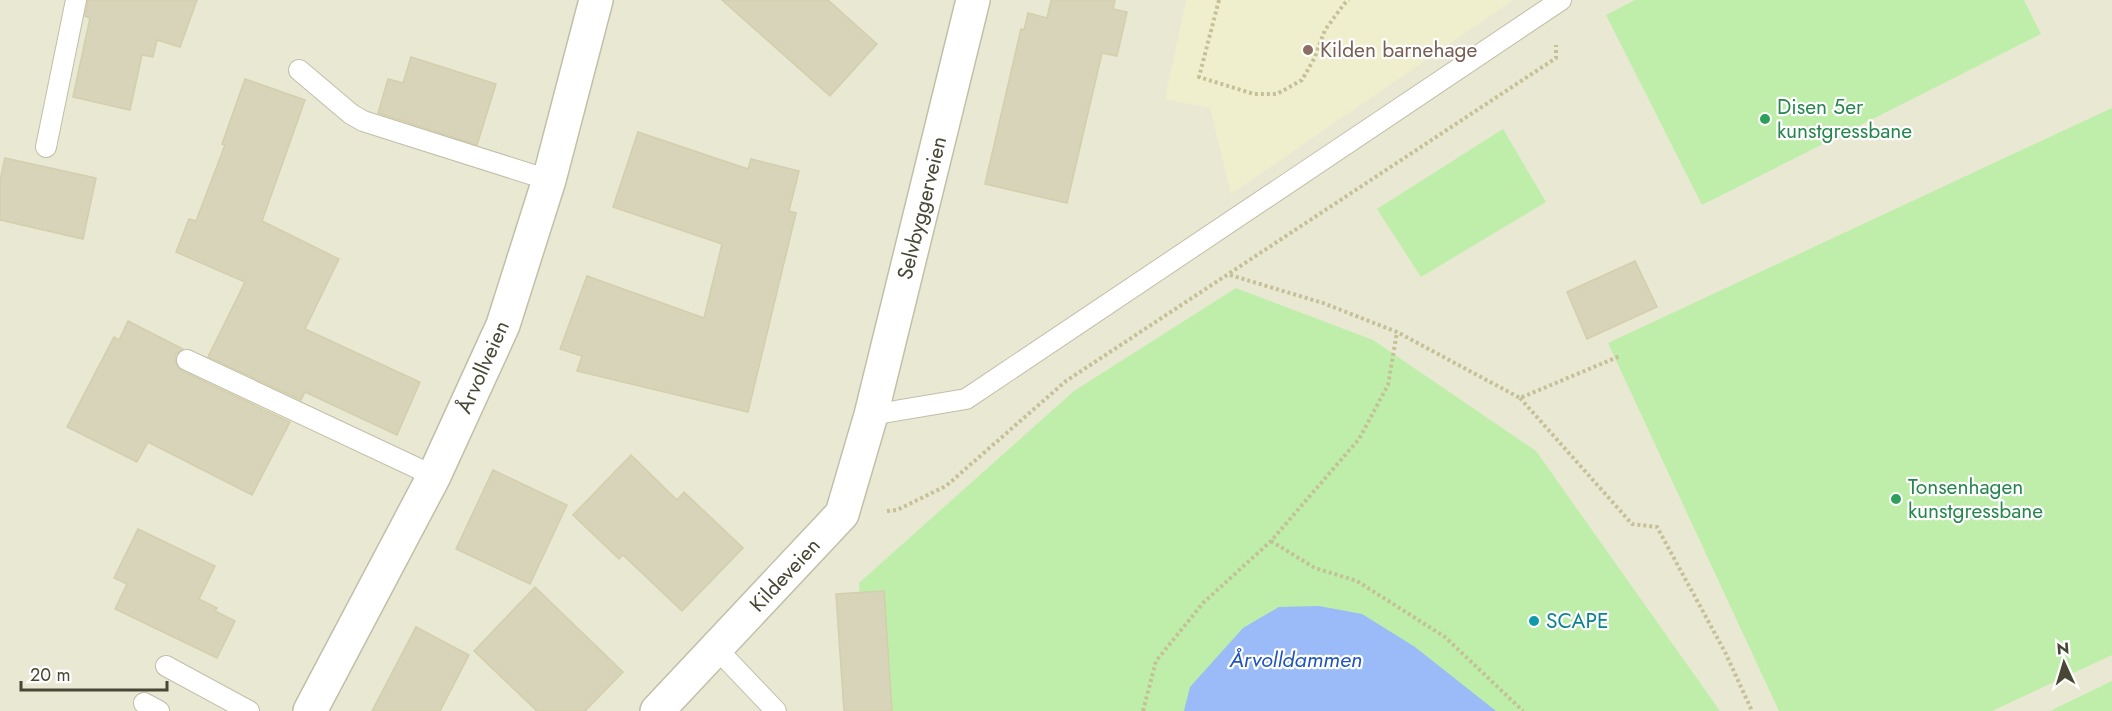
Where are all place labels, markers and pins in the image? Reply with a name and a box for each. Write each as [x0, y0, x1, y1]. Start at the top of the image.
place label: Kilden barnehage [1320, 35, 1477, 65]
marker: Kilden barnehage [1301, 43, 1315, 57]
place label: Disen 5er kunstgressbane [1777, 92, 1912, 146]
marker: Disen 5er kunstgressbane [1758, 112, 1772, 126]
place label: Tonsenhagen kunstgressbane [1908, 472, 2043, 526]
marker: Tonsenhagen kunstgressbane [1889, 492, 1903, 506]
place label: SCAPE [1546, 606, 1609, 636]
marker: SCAPE [1527, 614, 1541, 628]

